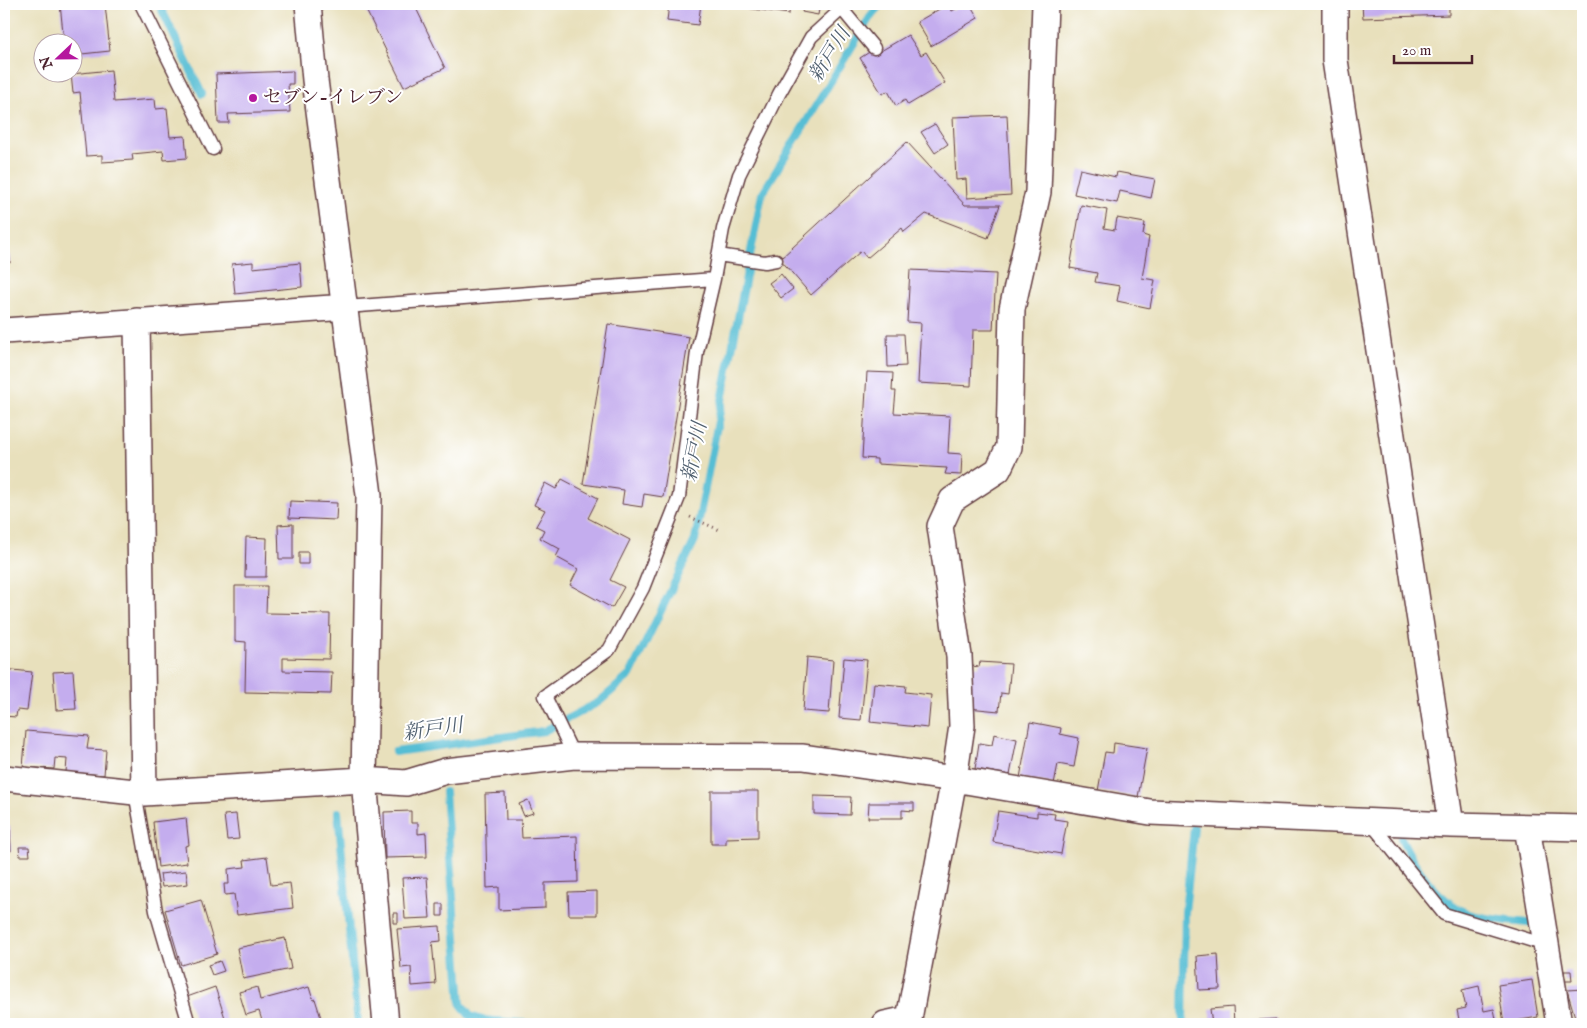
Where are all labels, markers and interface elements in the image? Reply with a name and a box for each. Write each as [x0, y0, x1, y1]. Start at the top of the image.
water label: 新戸川 [804, 21, 858, 87]
north arrow [32, 32, 82, 82]
scale bar [1394, 32, 1472, 64]
text: 20 m [1402, 41, 1432, 60]
text: N [36, 54, 58, 72]
place label: セブン-イレブン [263, 86, 403, 110]
marker: セブン-イレブン [247, 92, 259, 104]
water label: 新戸川 [677, 418, 713, 484]
water label: 新戸川 [402, 713, 466, 747]

